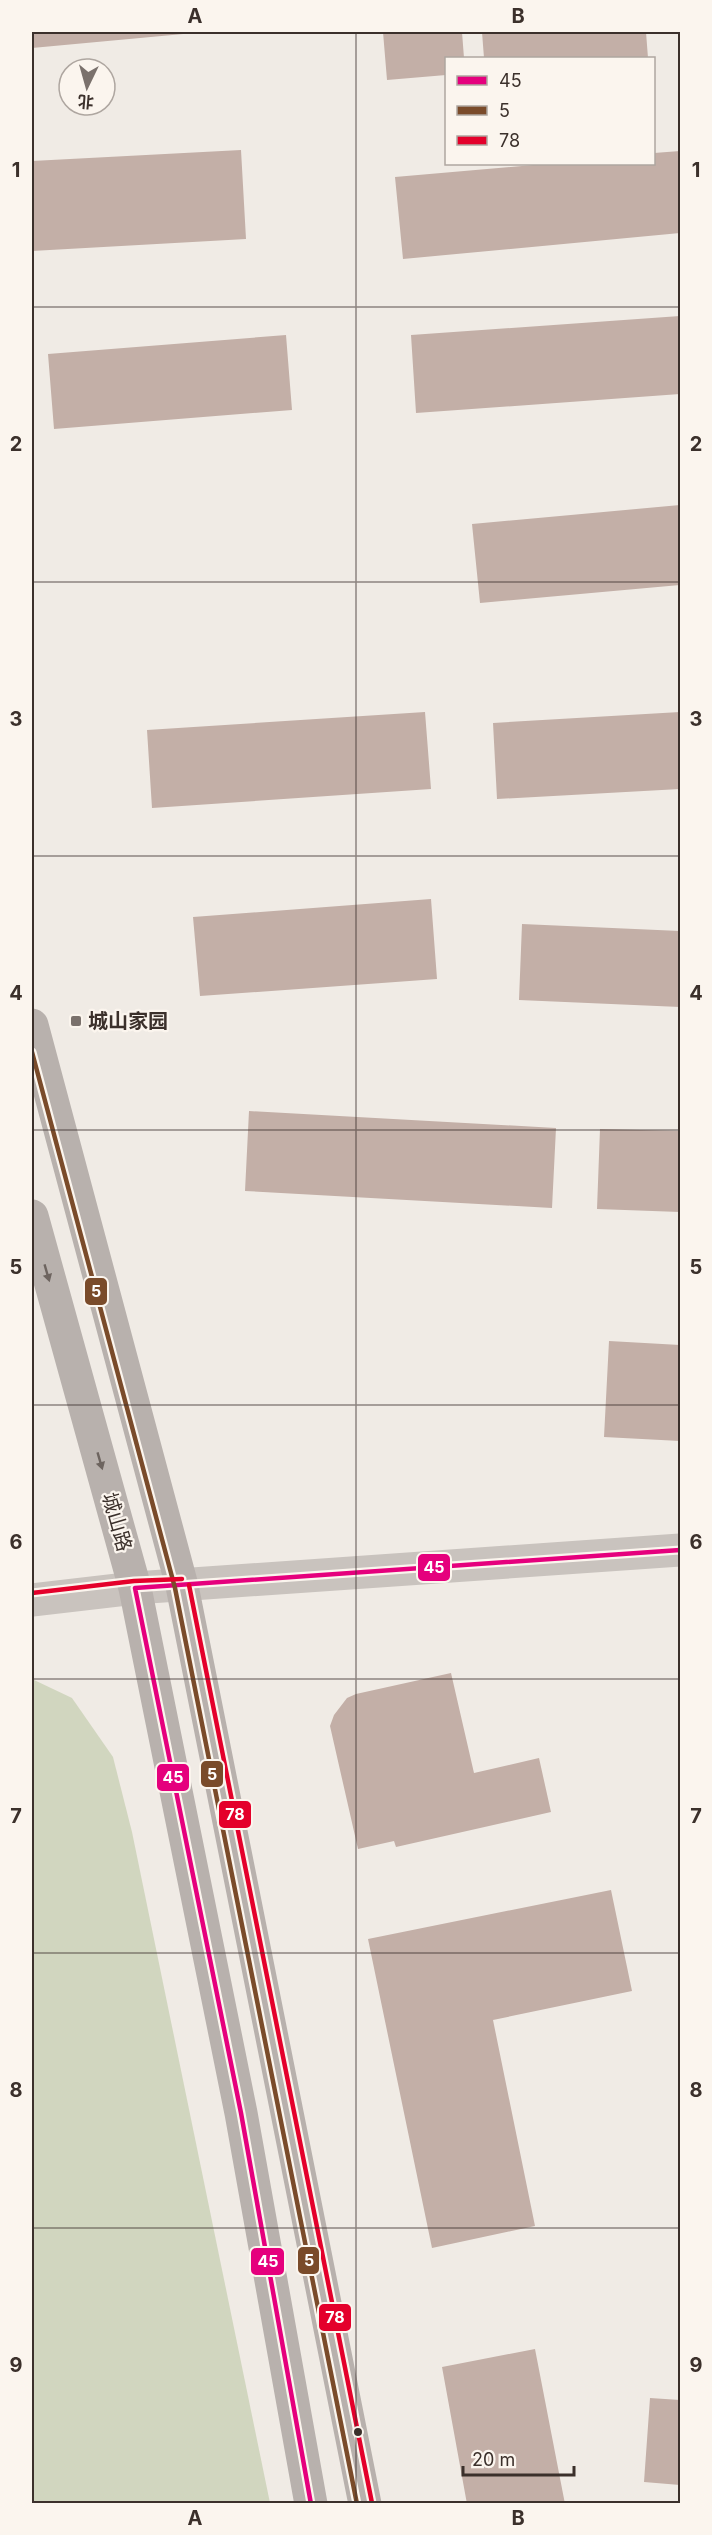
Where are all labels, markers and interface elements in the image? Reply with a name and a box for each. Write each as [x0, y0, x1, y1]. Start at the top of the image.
text: A [188, 4, 203, 28]
text: B [511, 4, 525, 28]
north arrow [57, 57, 117, 117]
legend [445, 57, 655, 165]
text: 45 [499, 70, 522, 91]
text: 北 [77, 91, 95, 113]
text: 5 [499, 100, 510, 121]
text: 78 [499, 130, 520, 151]
text: 1 [12, 158, 20, 182]
text: 1 [692, 158, 700, 182]
text: 2 [10, 432, 22, 456]
text: 2 [690, 432, 702, 456]
text: 3 [10, 707, 22, 731]
text: 3 [690, 707, 702, 731]
text: 4 [9, 981, 23, 1005]
text: 4 [689, 981, 703, 1005]
place label: 城山家园 [88, 1009, 168, 1033]
marker: 城山家园 [69, 1014, 83, 1028]
text: 5 [10, 1255, 22, 1279]
text: 5 [690, 1255, 702, 1279]
one-way arrow [43, 1264, 52, 1282]
line badge: 5 [84, 1277, 108, 1306]
text: 5 [91, 1281, 101, 1301]
one-way arrow [95, 1451, 105, 1470]
street label: 城山路 [97, 1490, 137, 1554]
text: 6 [10, 1530, 23, 1554]
text: 6 [690, 1530, 703, 1554]
line badge: 45 [417, 1553, 451, 1582]
text: 45 [423, 1557, 445, 1577]
line badge: 5 [200, 1760, 224, 1788]
line badge: 45 [156, 1763, 190, 1792]
text: 5 [207, 1764, 217, 1784]
text: 45 [162, 1767, 184, 1787]
line badge: 78 [218, 1800, 252, 1829]
text: 7 [10, 1804, 22, 1828]
text: 78 [225, 1804, 245, 1824]
text: 7 [690, 1804, 702, 1828]
text: 8 [9, 2078, 23, 2102]
text: 8 [689, 2078, 703, 2102]
line badge: 5 [297, 2246, 320, 2275]
line badge: 45 [250, 2247, 285, 2276]
text: 5 [304, 2250, 314, 2270]
text: 45 [257, 2251, 279, 2271]
line badge: 78 [318, 2303, 352, 2332]
text: 78 [325, 2307, 345, 2327]
text: 9 [10, 2353, 23, 2377]
text: 9 [690, 2353, 703, 2377]
unlabelled marker [352, 2426, 364, 2438]
scale bar [463, 2439, 574, 2477]
text: 20 m [472, 2449, 515, 2470]
text: A [188, 2506, 203, 2530]
text: B [511, 2506, 525, 2530]

